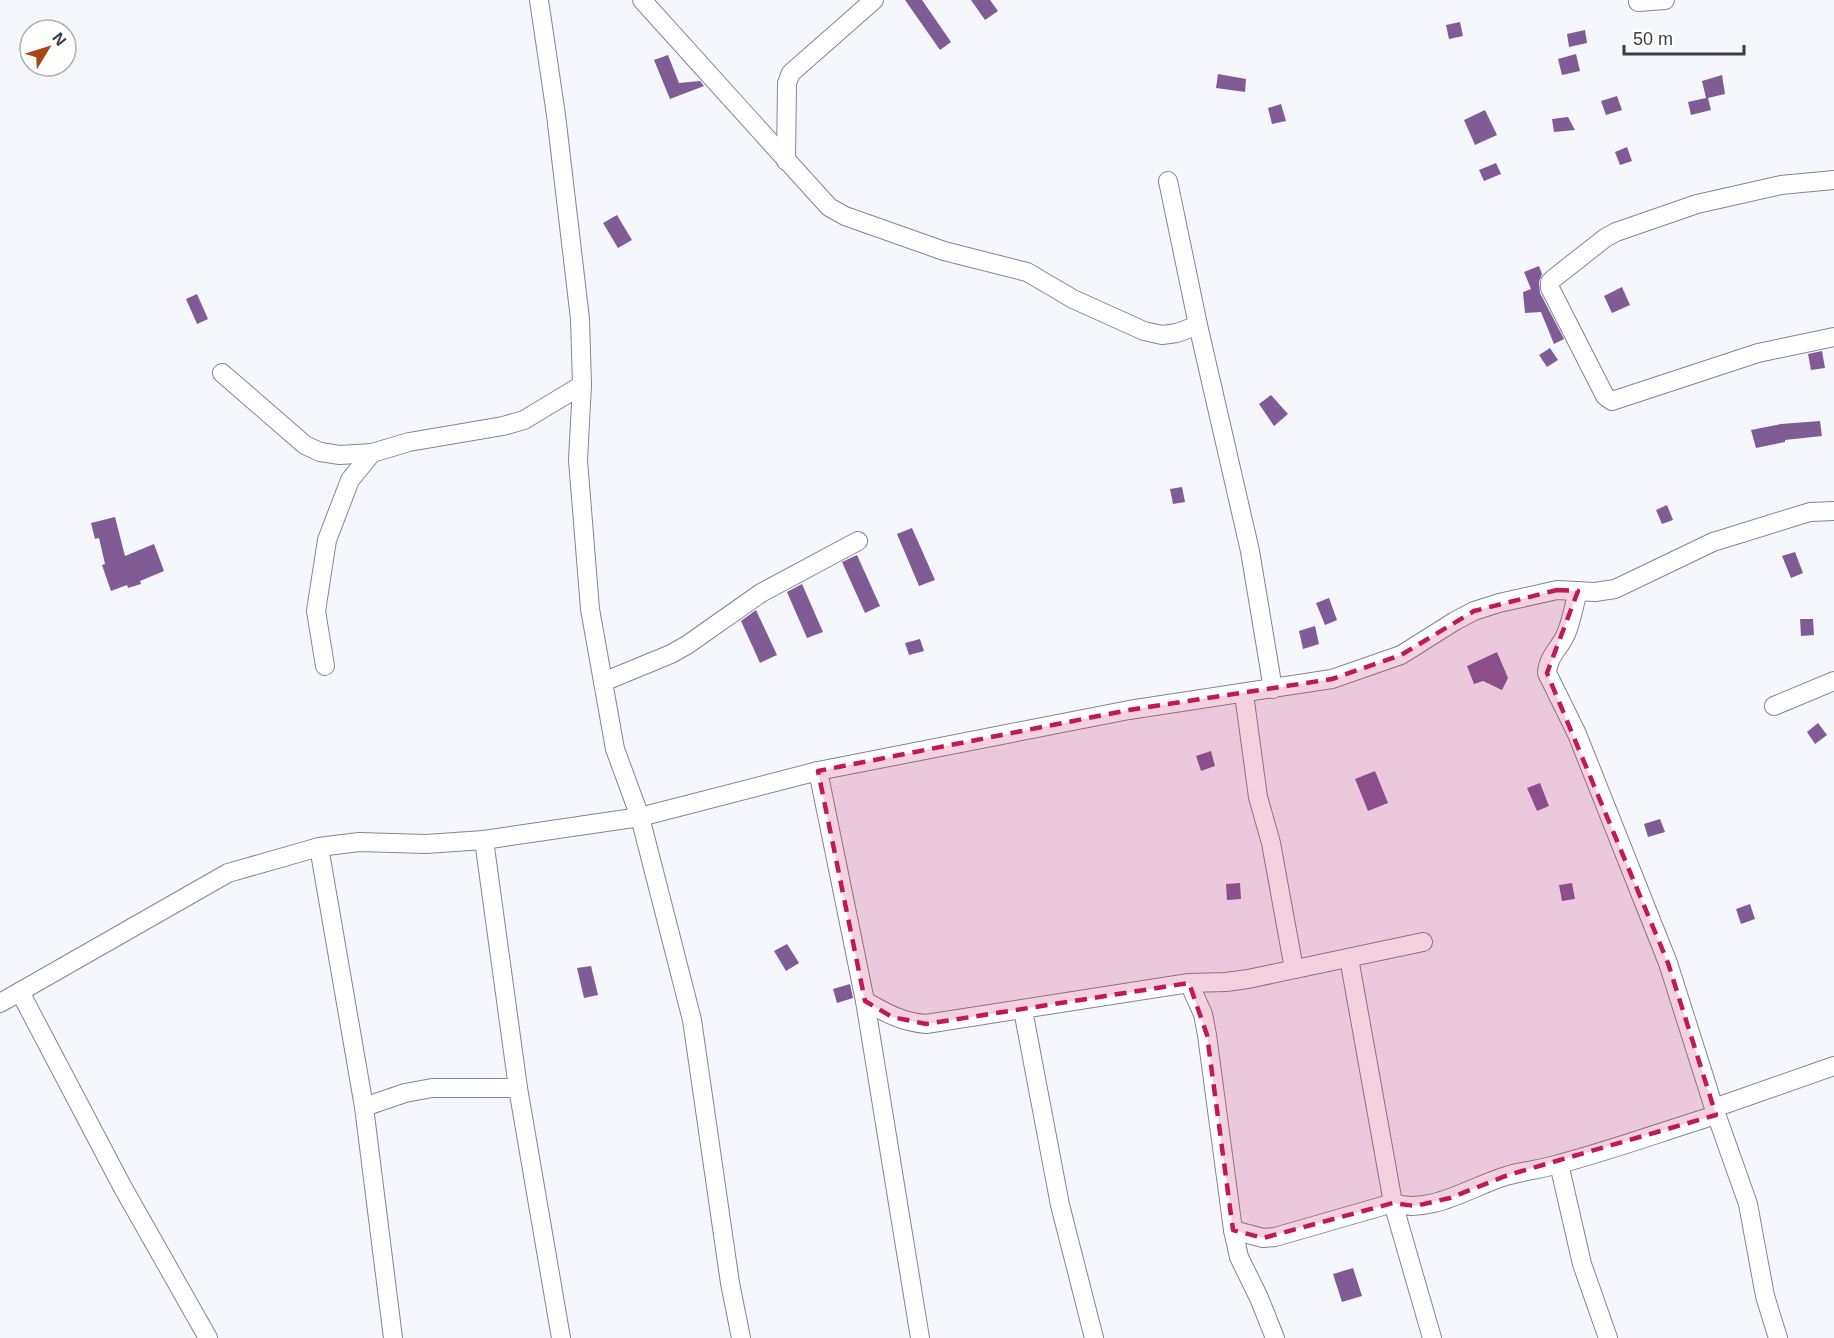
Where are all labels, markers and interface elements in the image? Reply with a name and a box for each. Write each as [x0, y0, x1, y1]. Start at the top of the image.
north arrow [18, 18, 78, 78]
scale bar [1624, 18, 1744, 56]
text: N [49, 29, 70, 49]
text: 50 m [1633, 29, 1673, 49]

